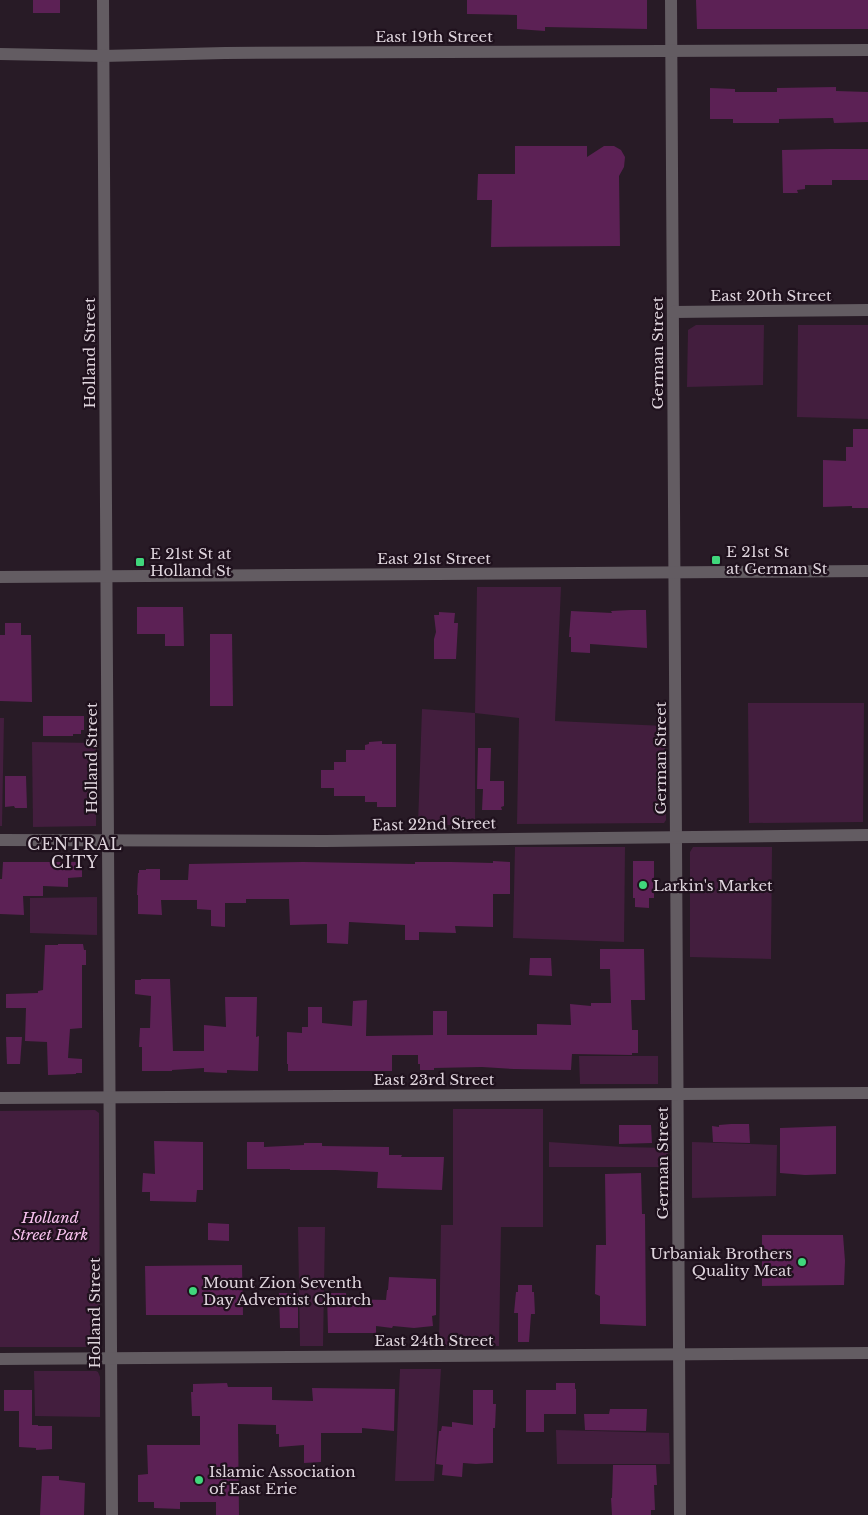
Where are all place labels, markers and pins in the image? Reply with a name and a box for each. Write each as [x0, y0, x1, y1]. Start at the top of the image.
place label: E 21st St at German St [726, 542, 828, 578]
place label: E 21st St at Holland St [150, 544, 232, 580]
marker: E 21st St at German St [710, 554, 722, 566]
marker: E 21st St at Holland St [134, 556, 146, 568]
place label: Larkin's Market [653, 876, 773, 895]
marker: Larkin's Market [637, 879, 649, 891]
place label: Urbaniak Brothers Quality Meat [650, 1244, 792, 1280]
marker: Urbaniak Brothers Quality Meat [796, 1256, 808, 1268]
place label: Mount Zion Seventh Day Adventist Church [203, 1273, 371, 1309]
marker: Mount Zion Seventh Day Adventist Church [187, 1285, 199, 1297]
place label: Islamic Association of East Erie [209, 1462, 356, 1498]
marker: Islamic Association of East Erie [193, 1474, 205, 1486]

